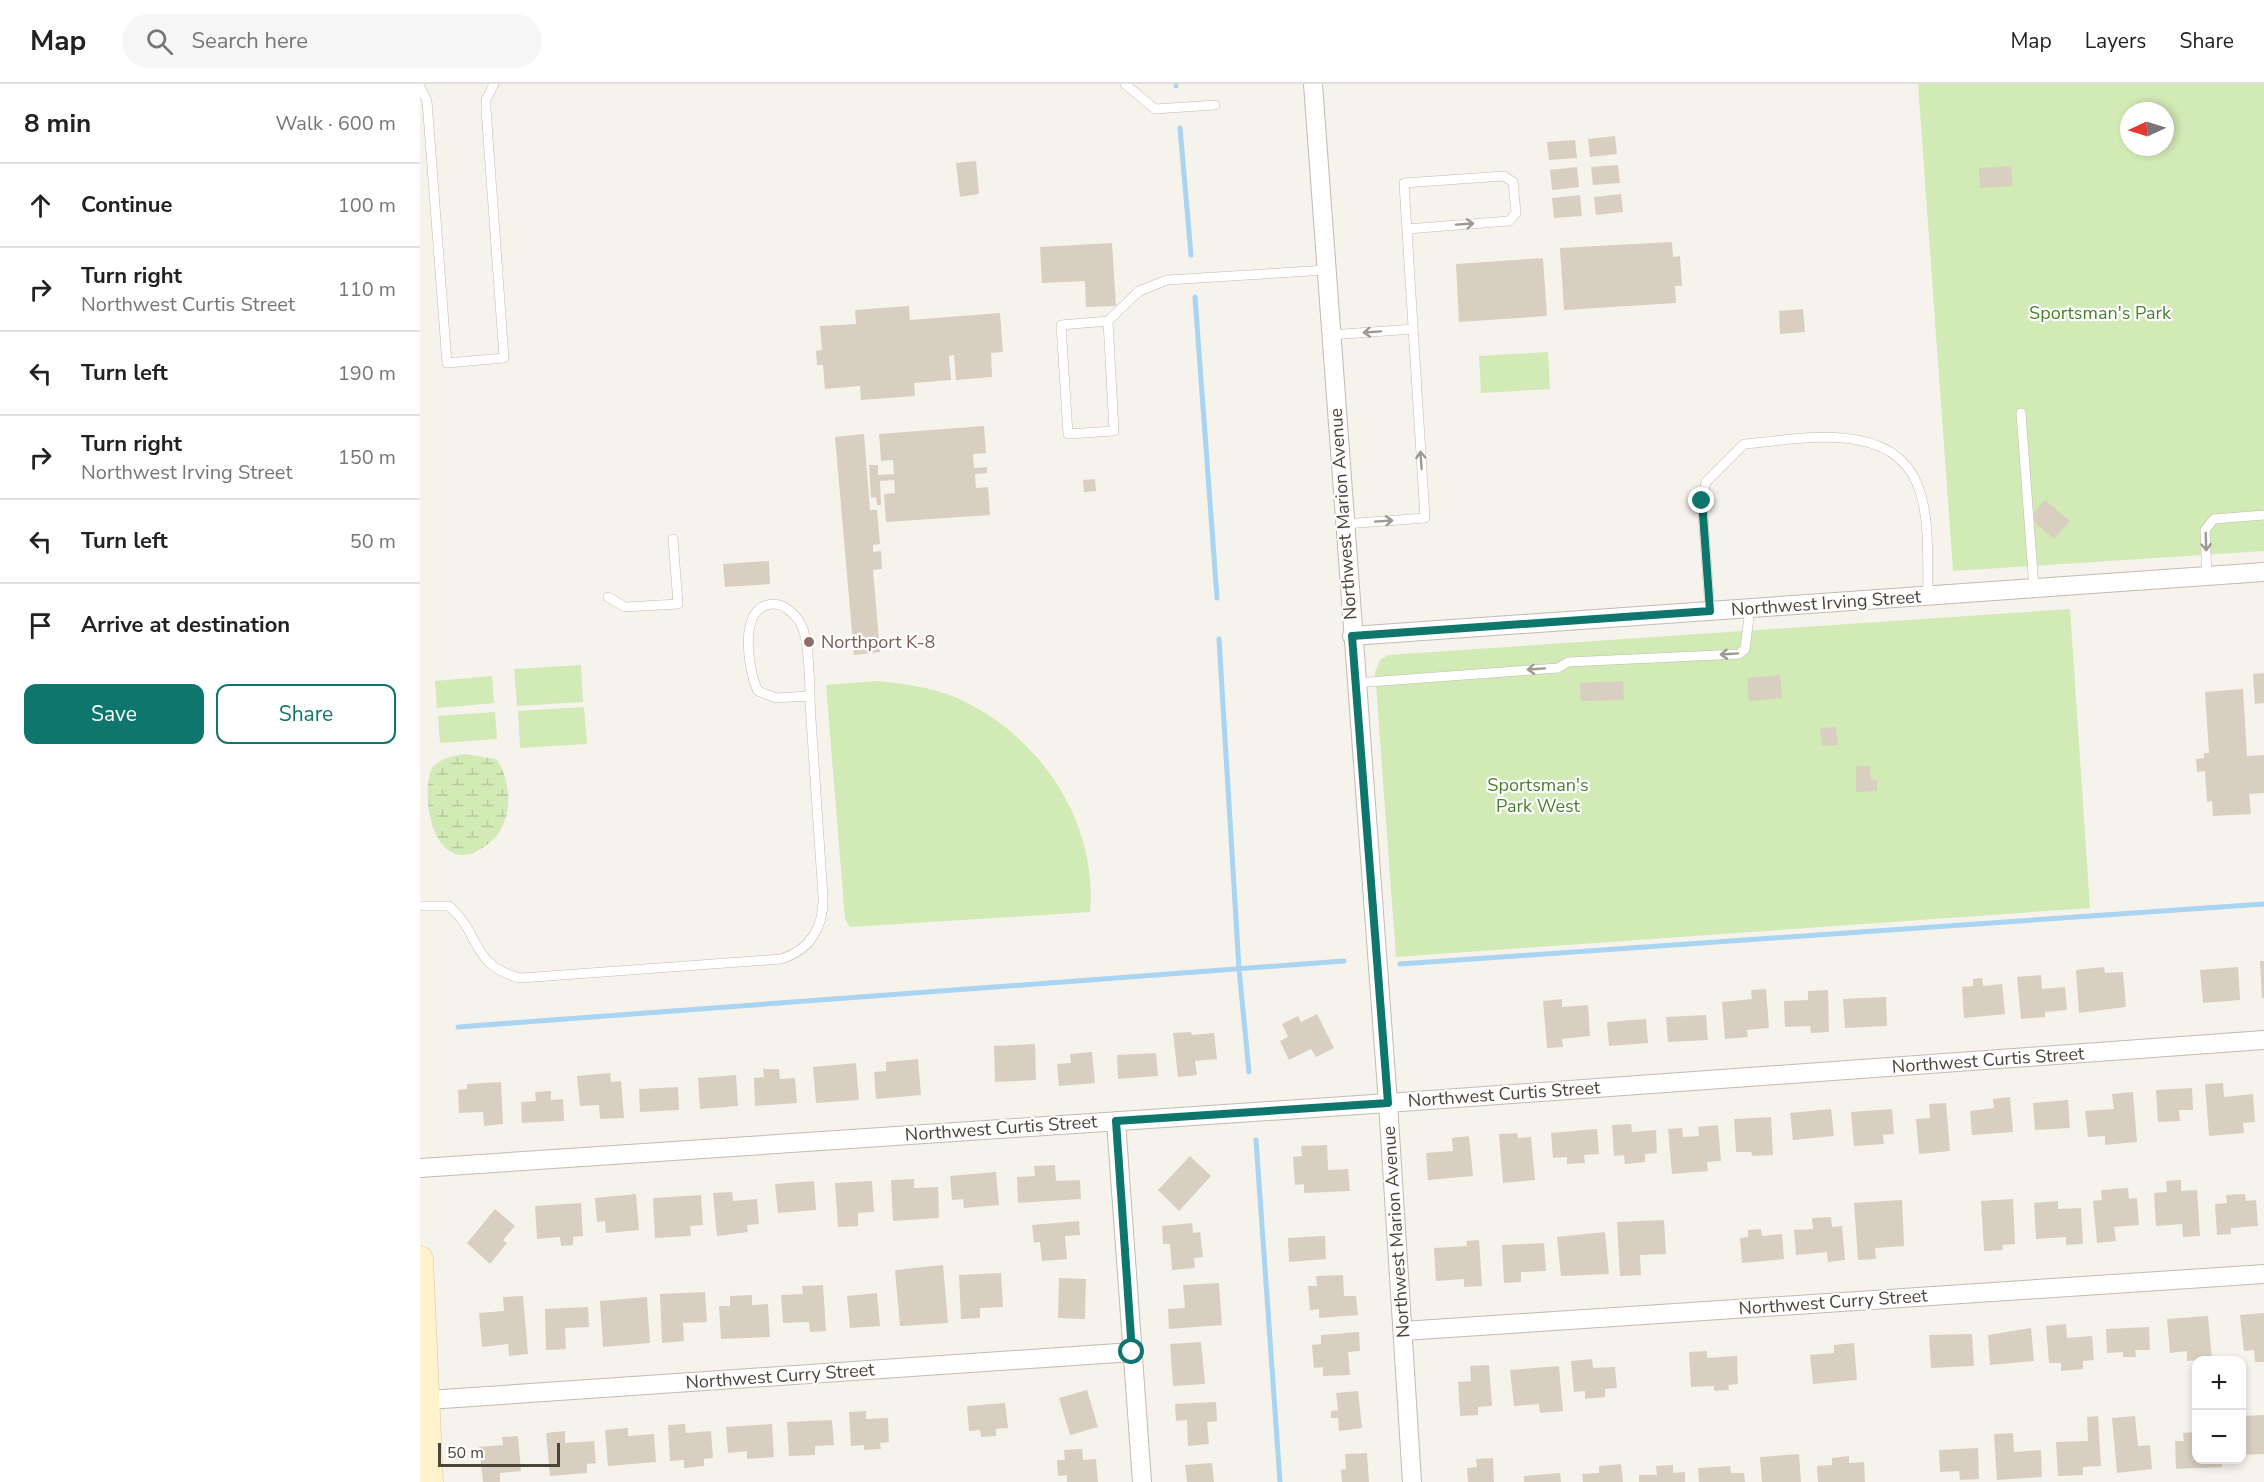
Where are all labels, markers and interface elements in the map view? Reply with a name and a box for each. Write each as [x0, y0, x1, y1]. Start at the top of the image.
search box [122, 14, 542, 68]
text: Map [30, 22, 86, 60]
icon: search [143, 25, 176, 58]
text: Search here [191, 26, 308, 56]
text: Map [2010, 27, 2052, 55]
text: Layers [2085, 27, 2146, 55]
text: Share [2179, 27, 2234, 55]
north arrow [2120, 102, 2174, 156]
text: 8 min [24, 106, 91, 141]
text: Walk · 600 m [276, 110, 396, 137]
icon: ahead [24, 189, 57, 222]
text: Continue [81, 190, 172, 220]
text: 100 m [338, 192, 396, 219]
one-way arrow [1455, 219, 1475, 230]
text: Turn right [81, 261, 182, 291]
icon: right [24, 273, 57, 306]
text: 110 m [338, 276, 396, 303]
text: Northwest Curtis Street [81, 291, 295, 318]
park label: Sportsman's Park [2029, 301, 2172, 325]
one-way arrow [1362, 327, 1382, 338]
icon: left [24, 357, 57, 390]
text: Turn left [81, 358, 168, 388]
text: 190 m [338, 360, 396, 387]
street label: Northwest Marion Avenue [1324, 407, 1362, 621]
text: Turn right [81, 429, 182, 459]
icon: right [24, 441, 57, 474]
text: 150 m [338, 444, 396, 471]
one-way arrow [1415, 450, 1426, 470]
text: Northwest Irving Street [81, 459, 292, 486]
route end [1688, 487, 1714, 513]
one-way arrow [1374, 515, 1394, 526]
icon: left [24, 525, 57, 558]
text: Turn left [81, 526, 168, 556]
text: 50 m [350, 528, 396, 555]
one-way arrow [2200, 532, 2211, 552]
street label: Northwest Irving Street [1730, 584, 1922, 622]
icon: arrive [24, 609, 57, 642]
text: Arrive at destination [81, 610, 290, 640]
place label: Northport K-8 [821, 630, 935, 654]
marker: Northport K-8 [802, 635, 816, 649]
one-way arrow [1720, 649, 1740, 660]
one-way arrow [1526, 664, 1546, 675]
button: Save [24, 684, 204, 744]
button: Share [216, 684, 396, 744]
park label: Sportsman's Park West [1487, 773, 1589, 818]
street label: Northwest Curtis Street [1891, 1041, 2086, 1079]
street label: Northwest Curtis Street [1407, 1075, 1602, 1113]
street label: Northwest Curtis Street [904, 1109, 1099, 1147]
street label: Northwest Marion Avenue [1377, 1125, 1415, 1339]
street label: Northwest Curry Street [1738, 1283, 1929, 1321]
route start [1118, 1338, 1144, 1364]
map controls [2192, 1356, 2246, 1464]
button: + [2192, 1356, 2246, 1410]
street label: Northwest Curry Street [685, 1357, 876, 1395]
button: − [2192, 1410, 2246, 1464]
scale bar [438, 1440, 560, 1468]
text: 50 m [447, 1442, 484, 1464]

